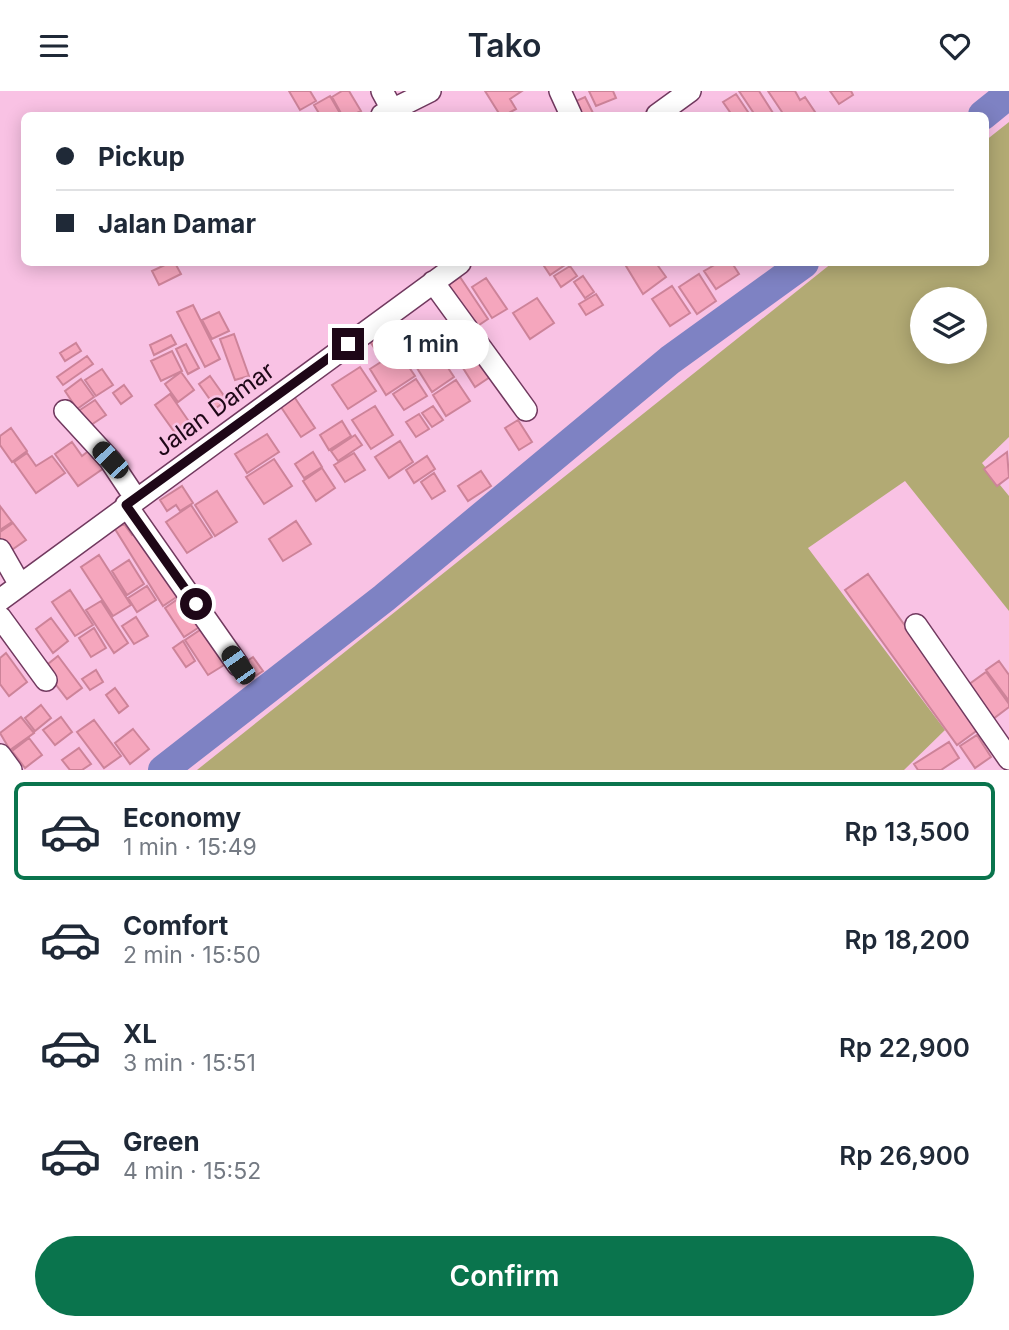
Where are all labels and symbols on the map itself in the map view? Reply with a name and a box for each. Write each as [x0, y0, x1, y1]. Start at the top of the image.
callout: 1 min [372, 320, 488, 369]
route end [332, 328, 364, 360]
street label: Jalan Damar [148, 356, 280, 462]
car [88, 437, 133, 483]
route start [180, 588, 212, 620]
car [218, 642, 259, 688]

